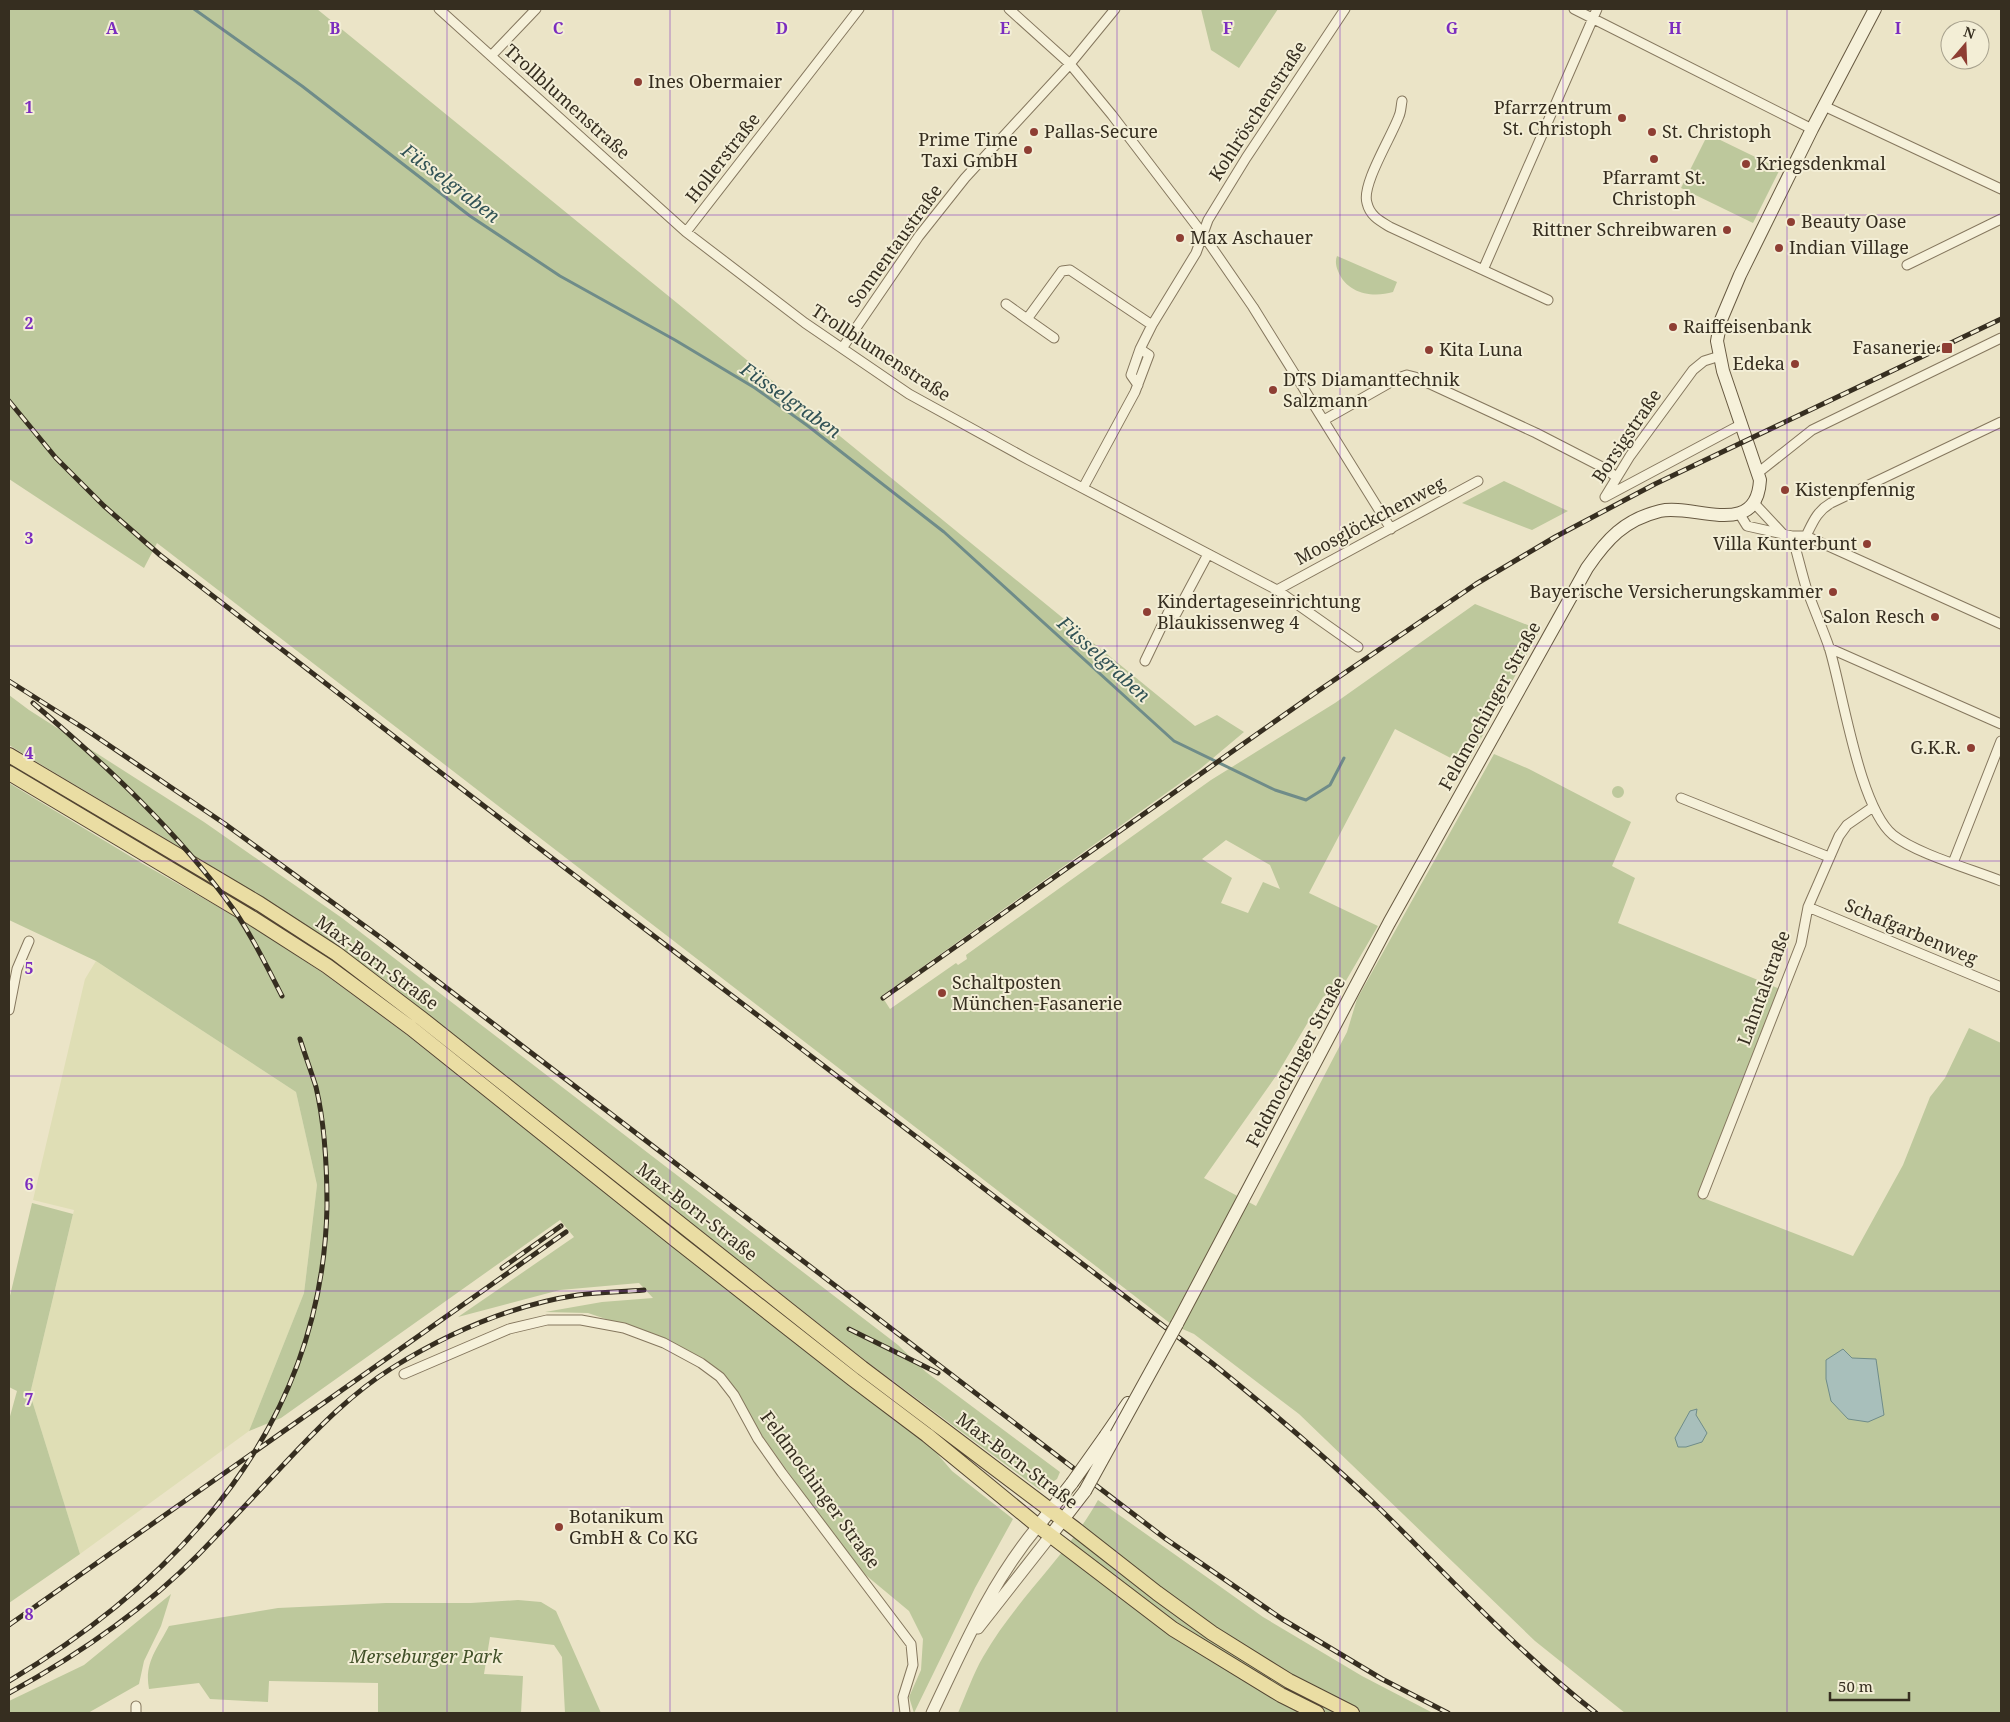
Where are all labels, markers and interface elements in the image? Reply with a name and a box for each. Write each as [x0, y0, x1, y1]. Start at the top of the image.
text: A [106, 17, 119, 39]
text: B [330, 17, 341, 39]
text: C [553, 17, 564, 39]
text: D [776, 17, 788, 39]
text: E [1000, 17, 1010, 39]
text: F [1223, 17, 1233, 39]
text: G [1446, 17, 1458, 39]
text: H [1668, 17, 1682, 39]
text: I [1895, 17, 1901, 39]
north arrow [1940, 20, 1990, 70]
text: N [1961, 21, 1978, 43]
street label: Kohlröschenstraße [1203, 36, 1311, 185]
street label: Trollblumenstraße [500, 38, 636, 164]
place label: Ines Obermaier [648, 69, 783, 93]
marker: Ines Obermaier [632, 76, 644, 88]
place label: Pfarrzentrum St. Christoph [1494, 95, 1612, 140]
text: 1 [24, 96, 34, 118]
street label: Hollerstraße [680, 107, 765, 207]
marker: Pfarrzentrum St. Christoph [1616, 112, 1628, 124]
place label: Pallas-Secure [1044, 119, 1158, 143]
place label: St. Christoph [1662, 119, 1771, 143]
marker: Pallas-Secure [1028, 126, 1040, 138]
marker: St. Christoph [1646, 126, 1658, 138]
place label: Prime Time Taxi GmbH [918, 127, 1018, 172]
water label: Füsselgraben [396, 137, 506, 229]
marker: Prime Time Taxi GmbH [1022, 144, 1034, 156]
place label: Kriegsdenkmal [1756, 151, 1886, 175]
marker: Pfarramt St. Christoph [1648, 153, 1660, 165]
marker: Kriegsdenkmal [1740, 158, 1752, 170]
place label: Pfarramt St. Christoph [1602, 165, 1706, 210]
street label: Sonnentaustraße [841, 179, 947, 312]
place label: Beauty Oase [1801, 209, 1906, 233]
marker: Beauty Oase [1785, 216, 1797, 228]
place label: Rittner Schreibwaren [1532, 217, 1717, 241]
marker: Rittner Schreibwaren [1721, 224, 1733, 236]
place label: Max Aschauer [1190, 225, 1313, 249]
marker: Max Aschauer [1174, 232, 1186, 244]
place label: Indian Village [1789, 235, 1909, 259]
marker: Indian Village [1773, 242, 1785, 254]
street label: Trollblumenstraße [807, 298, 956, 406]
text: 2 [24, 312, 34, 334]
place label: Raiffeisenbank [1683, 314, 1812, 338]
marker: Raiffeisenbank [1667, 321, 1679, 333]
place label: Fasanerie [1853, 335, 1936, 359]
place label: Kita Luna [1439, 337, 1523, 361]
marker: Fasanerie [1940, 341, 1954, 355]
marker: Kita Luna [1423, 344, 1435, 356]
place label: Edeka [1732, 351, 1785, 375]
water label: Füsselgraben [735, 355, 847, 445]
marker: Edeka [1789, 358, 1801, 370]
place label: DTS Diamanttechnik Salzmann [1283, 367, 1460, 412]
marker: DTS Diamanttechnik Salzmann [1267, 384, 1279, 396]
street label: Borsigstraße [1586, 384, 1666, 487]
street label: Moosglöckchenweg [1290, 470, 1449, 570]
place label: Kistenpfennig [1795, 477, 1915, 501]
marker: Kistenpfennig [1779, 484, 1791, 496]
text: 3 [24, 527, 34, 549]
place label: Villa Kunterbunt [1713, 531, 1857, 555]
marker: Villa Kunterbunt [1861, 538, 1873, 550]
place label: Bayerische Versicherungskammer [1530, 579, 1824, 603]
marker: Bayerische Versicherungskammer [1827, 586, 1839, 598]
place label: Kindertageseinrichtung Blaukissenweg 4 [1157, 589, 1361, 634]
place label: Salon Resch [1823, 604, 1925, 628]
marker: Kindertageseinrichtung Blaukissenweg 4 [1141, 606, 1153, 618]
water label: Füsselgraben [1051, 610, 1157, 708]
marker: Salon Resch [1929, 611, 1941, 623]
street label: Feldmochinger Straße [1433, 617, 1546, 794]
place label: G.K.R. [1910, 735, 1961, 759]
text: 4 [24, 742, 34, 764]
marker: G.K.R. [1965, 742, 1977, 754]
street label: Schafgarbenweg [1841, 892, 1982, 970]
street label: Max-Born-Straße [311, 909, 444, 1015]
street label: Lahntalstraße [1731, 927, 1795, 1048]
text: 5 [24, 957, 34, 979]
place label: Schaltposten München-Fasanerie [952, 970, 1122, 1015]
street label: Feldmochinger Straße [1240, 972, 1350, 1151]
marker: Schaltposten München-Fasanerie [936, 987, 948, 999]
street label: Max-Born-Straße [633, 1157, 763, 1266]
text: 6 [24, 1173, 34, 1195]
text: 7 [24, 1388, 34, 1410]
street label: Feldmochinger Straße [755, 1406, 886, 1573]
street label: Max-Born-Straße [952, 1407, 1083, 1514]
place label: Botanikum GmbH & Co KG [569, 1504, 698, 1549]
marker: Botanikum GmbH & Co KG [553, 1521, 565, 1533]
text: 8 [24, 1603, 34, 1625]
park label: Merseburger Park [349, 1644, 503, 1668]
scale bar [1830, 1670, 1909, 1702]
text: 50 m [1838, 1676, 1873, 1696]

